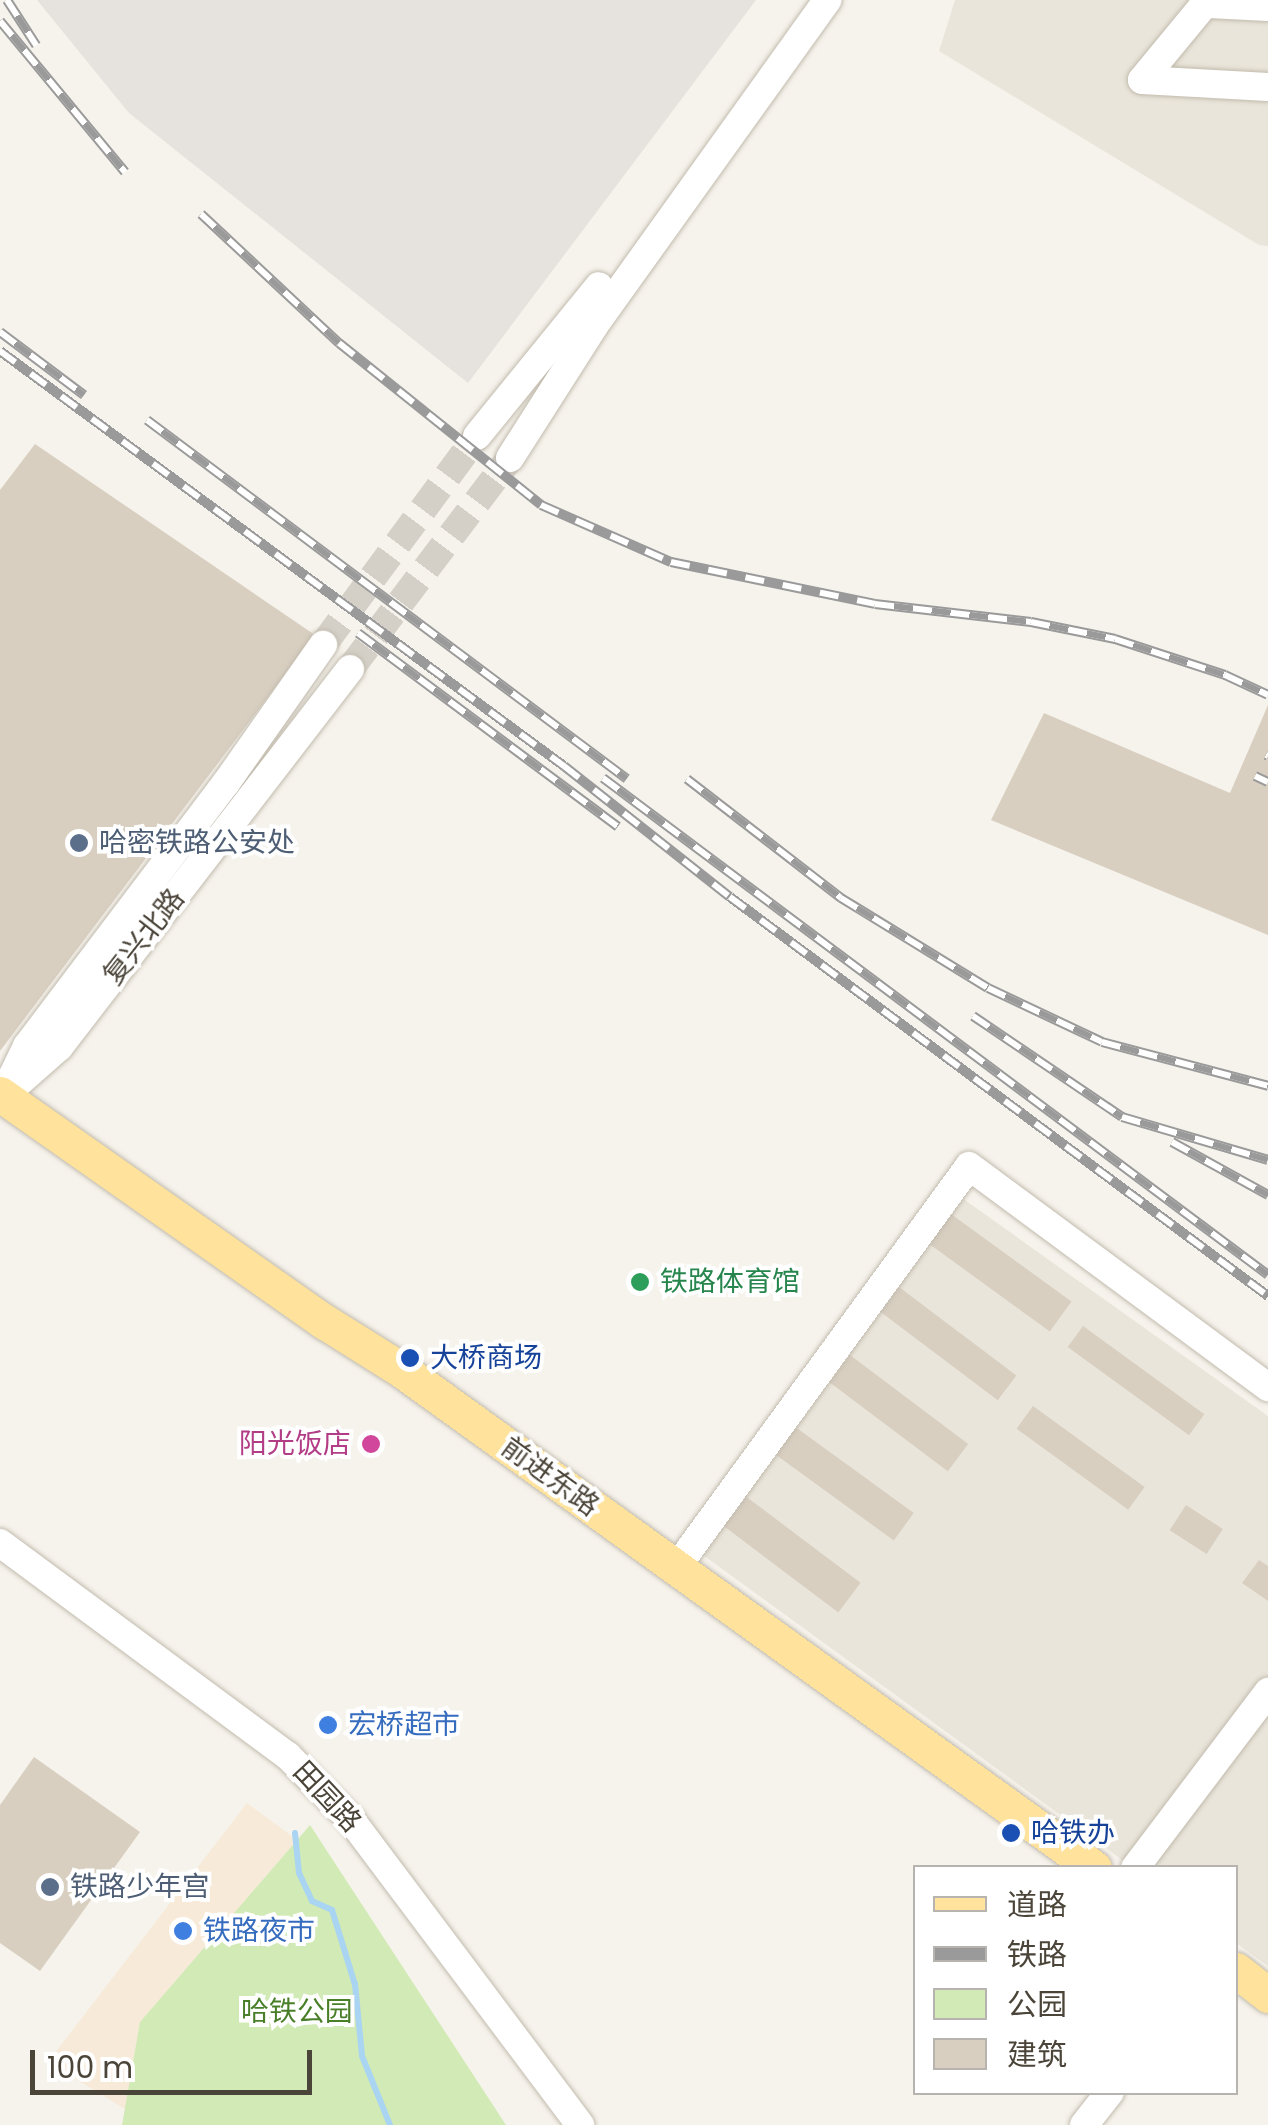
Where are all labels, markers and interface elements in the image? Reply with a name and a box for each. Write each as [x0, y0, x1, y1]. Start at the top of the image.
place label: 哈密铁路公安处 [99, 826, 295, 860]
marker: 哈密铁路公安处 [68, 832, 90, 854]
street label: 复兴北路 [96, 883, 192, 991]
place label: 铁路体育馆 [660, 1265, 800, 1299]
marker: 铁路体育馆 [629, 1271, 651, 1293]
place label: 大桥商场 [430, 1341, 542, 1375]
marker: 大桥商场 [399, 1347, 421, 1369]
place label: 阳光饭店 [239, 1427, 351, 1461]
street label: 前进东路 [495, 1430, 605, 1524]
marker: 阳光饭店 [360, 1433, 382, 1455]
place label: 宏桥超市 [348, 1708, 460, 1742]
marker: 宏桥超市 [317, 1714, 339, 1736]
street label: 田园路 [286, 1755, 368, 1839]
place label: 哈铁办 [1031, 1816, 1115, 1850]
marker: 哈铁办 [1000, 1822, 1022, 1844]
legend [913, 1865, 1238, 2095]
place label: 铁路少年宫 [70, 1870, 210, 1904]
marker: 铁路少年宫 [39, 1876, 61, 1898]
text: 道路 [1007, 1883, 1067, 1926]
place label: 铁路夜市 [203, 1914, 315, 1948]
marker: 铁路夜市 [172, 1920, 194, 1942]
text: 铁路 [1007, 1933, 1067, 1976]
text: 公园 [1007, 1983, 1067, 2026]
park label: 哈铁公园 [241, 1995, 353, 2029]
scale bar [35, 2030, 318, 2092]
text: 建筑 [1007, 2033, 1067, 2076]
text: 100 m [47, 2046, 133, 2089]

